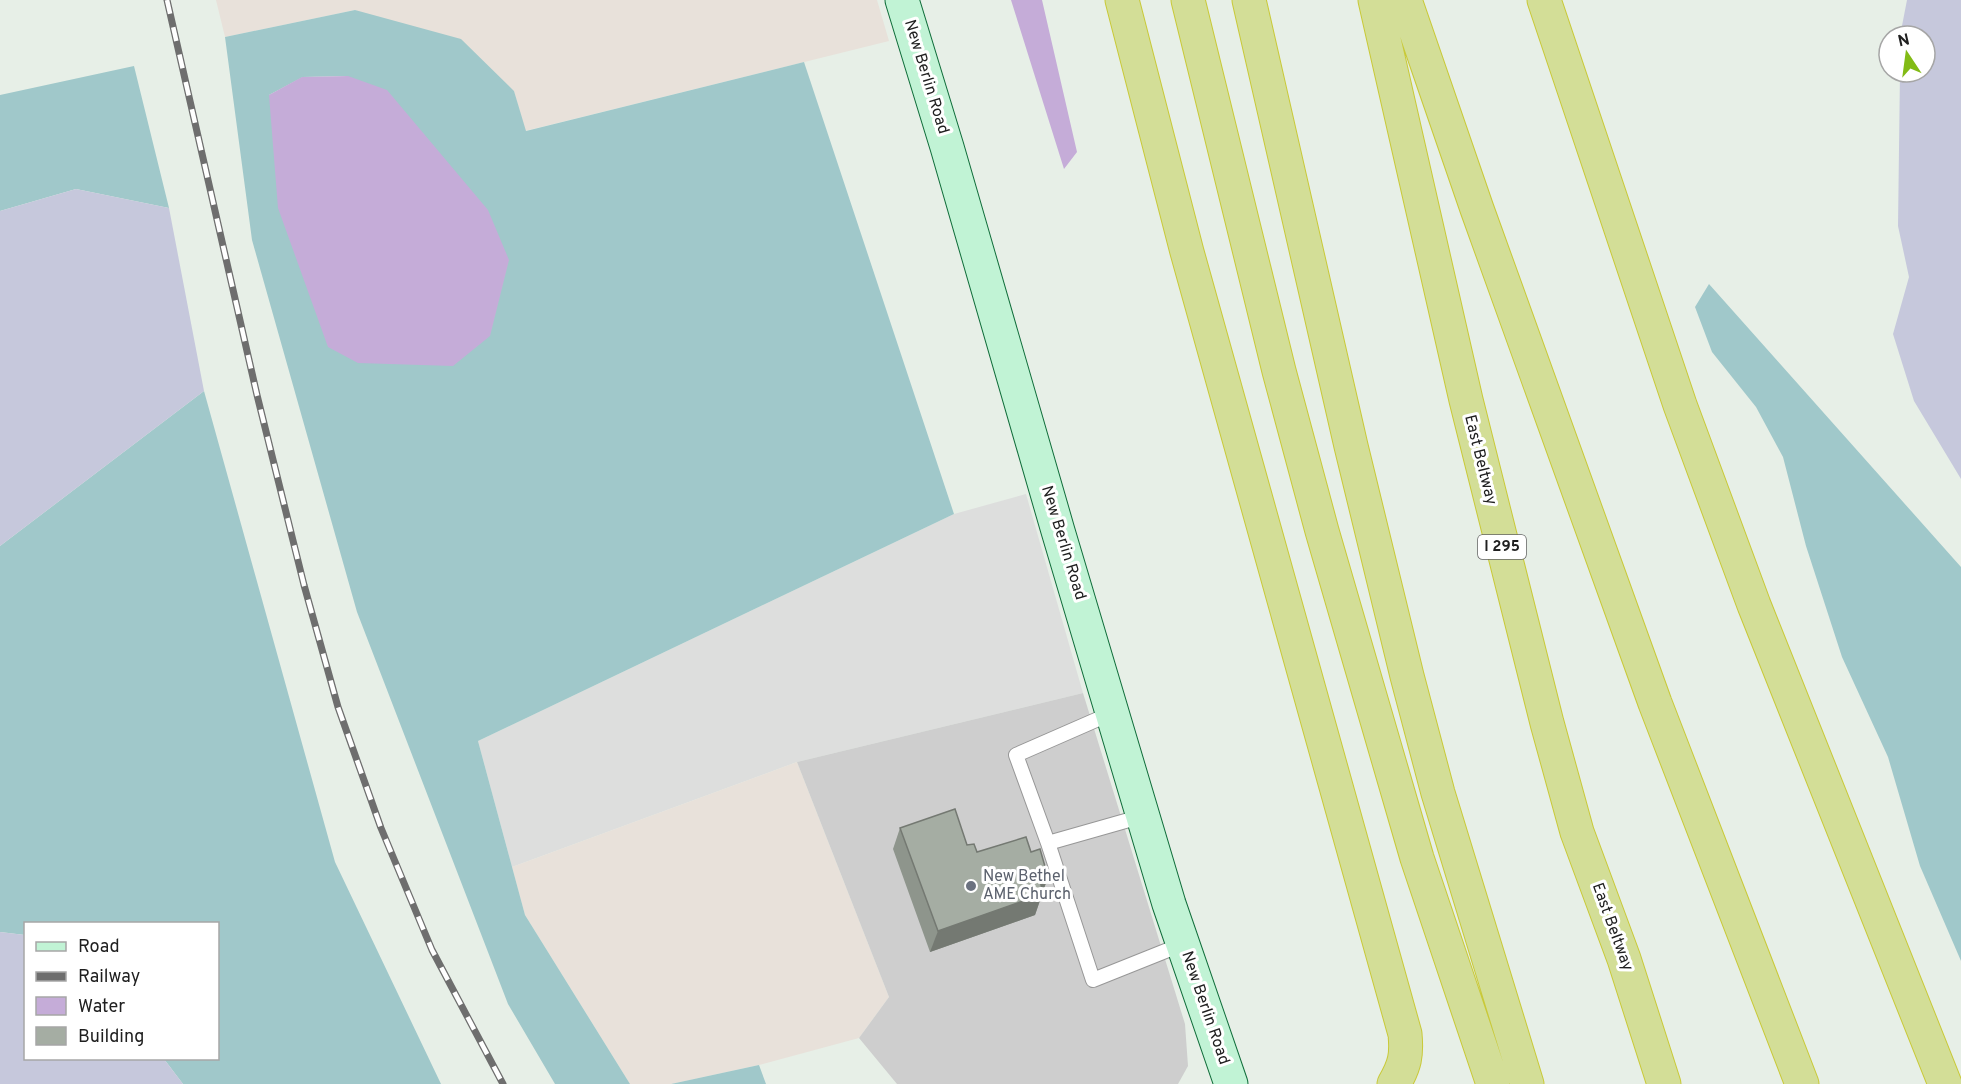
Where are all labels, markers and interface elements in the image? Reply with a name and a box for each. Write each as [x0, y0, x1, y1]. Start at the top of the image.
street label: New Berlin Road [899, 17, 953, 137]
north arrow [1877, 24, 1937, 84]
text: N [1896, 30, 1912, 52]
street label: East Beltway [1459, 413, 1501, 507]
street label: New Berlin Road [1036, 483, 1090, 603]
road number: I 295 [1478, 535, 1526, 559]
place label: New Bethel AME Church [983, 867, 1071, 905]
marker: New Bethel AME Church [964, 879, 978, 893]
street label: East Beltway [1587, 880, 1637, 974]
legend [24, 922, 219, 1060]
text: Road [78, 936, 120, 959]
street label: New Berlin Road [1176, 949, 1234, 1067]
text: Railway [78, 966, 140, 989]
text: Water [78, 996, 125, 1019]
text: Building [78, 1026, 144, 1049]

